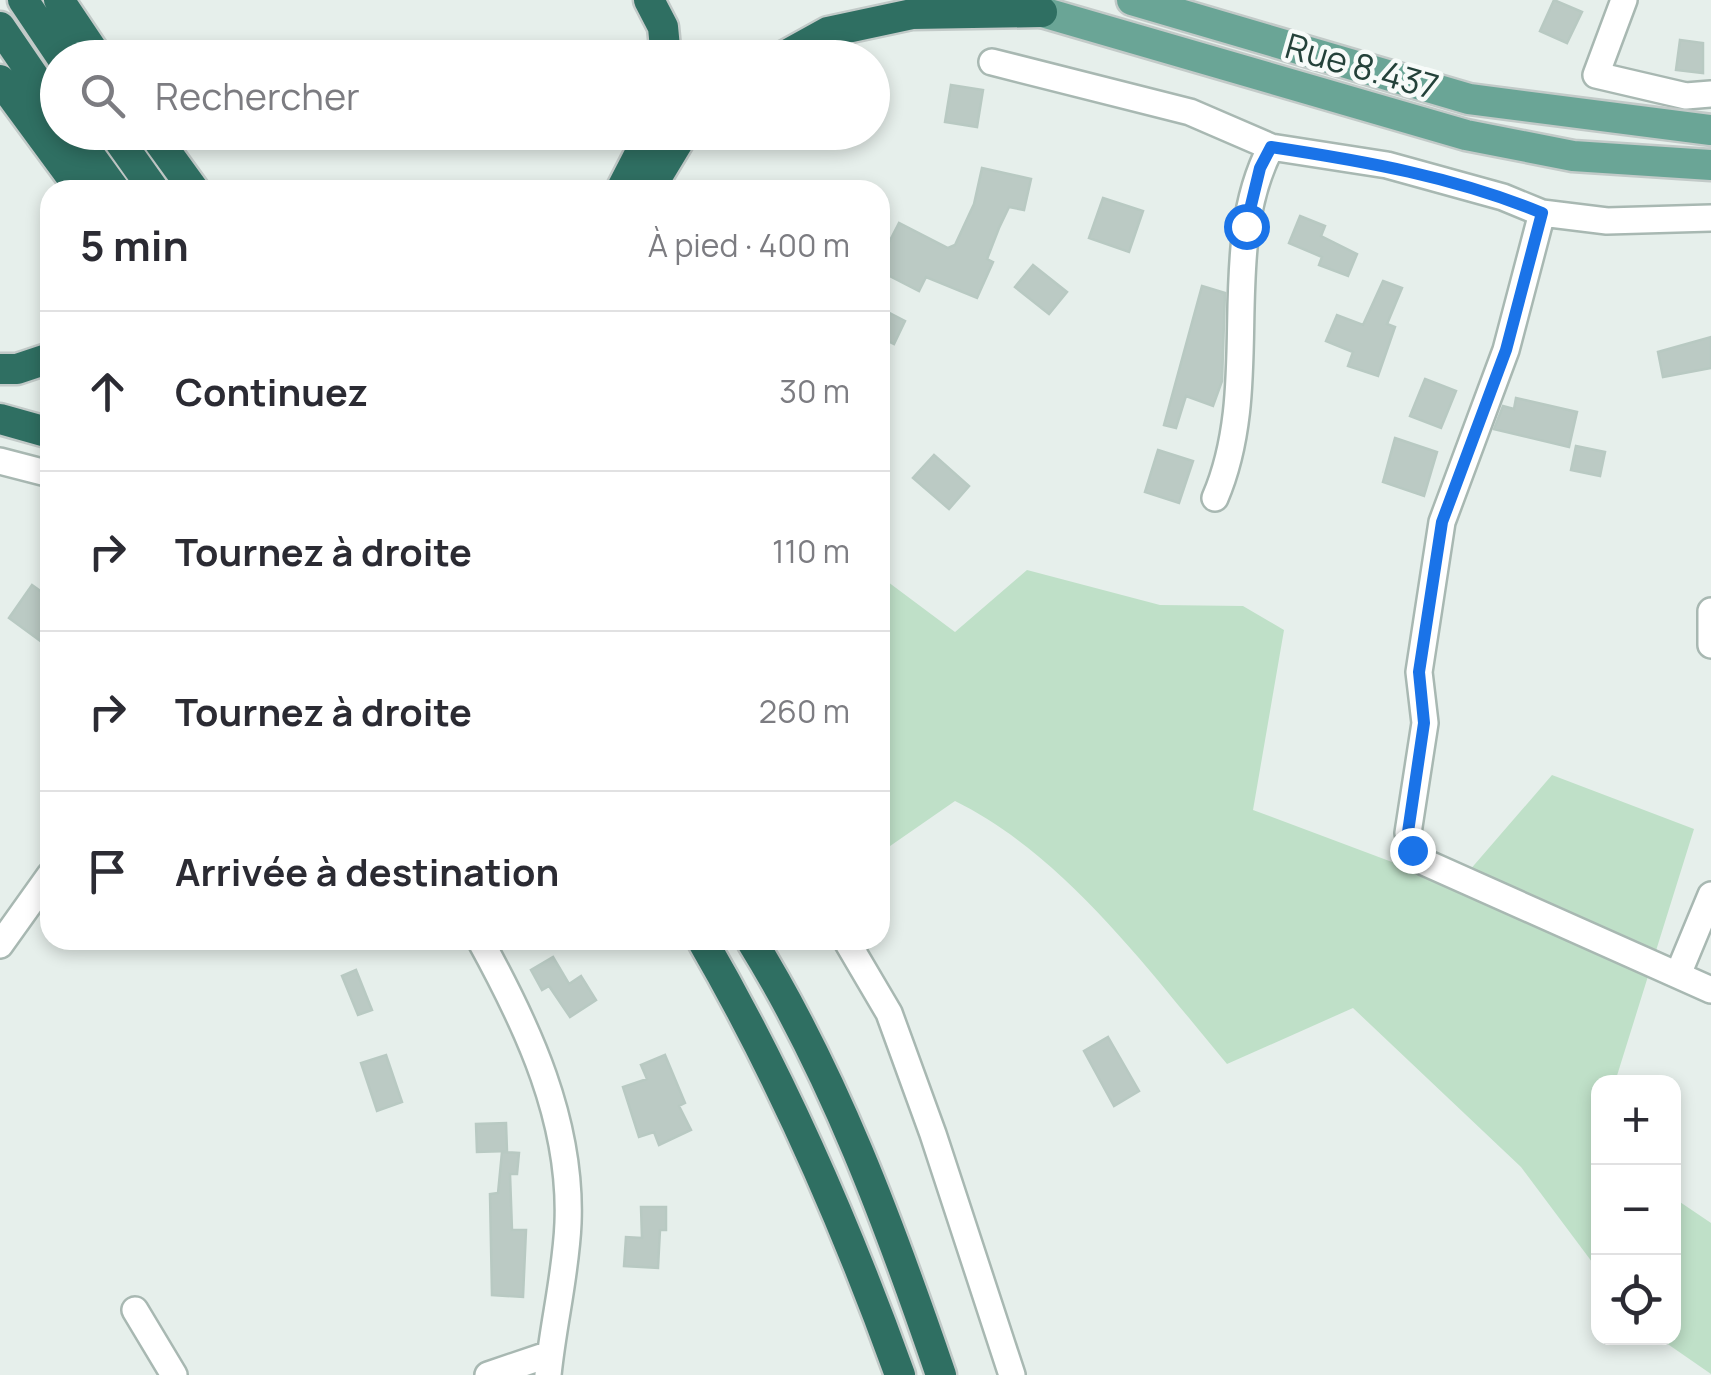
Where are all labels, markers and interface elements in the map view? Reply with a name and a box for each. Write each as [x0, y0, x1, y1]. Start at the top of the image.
street label: Rue 8.437 [1280, 21, 1444, 111]
search box [40, 40, 890, 150]
icon: search [75, 68, 130, 123]
text: Rechercher [155, 69, 360, 121]
route start [1224, 204, 1270, 250]
text: 5 min [80, 216, 189, 274]
text: À pied · 400 m [648, 223, 850, 267]
icon: ahead [80, 364, 135, 419]
text: Continuez [175, 365, 368, 417]
text: 30 m [779, 369, 850, 413]
icon: right [80, 524, 135, 579]
text: Tournez à droite [175, 525, 472, 577]
text: 110 m [772, 529, 850, 573]
icon: right [80, 684, 135, 739]
text: Tournez à droite [175, 685, 472, 737]
text: 260 m [759, 689, 850, 733]
route end [1390, 828, 1436, 874]
icon: arrive [80, 844, 135, 899]
text: Arrivée à destination [175, 845, 559, 897]
map controls [1591, 1075, 1681, 1345]
button: + [1591, 1075, 1681, 1165]
button: − [1591, 1165, 1681, 1255]
button: locate [1591, 1255, 1681, 1345]

